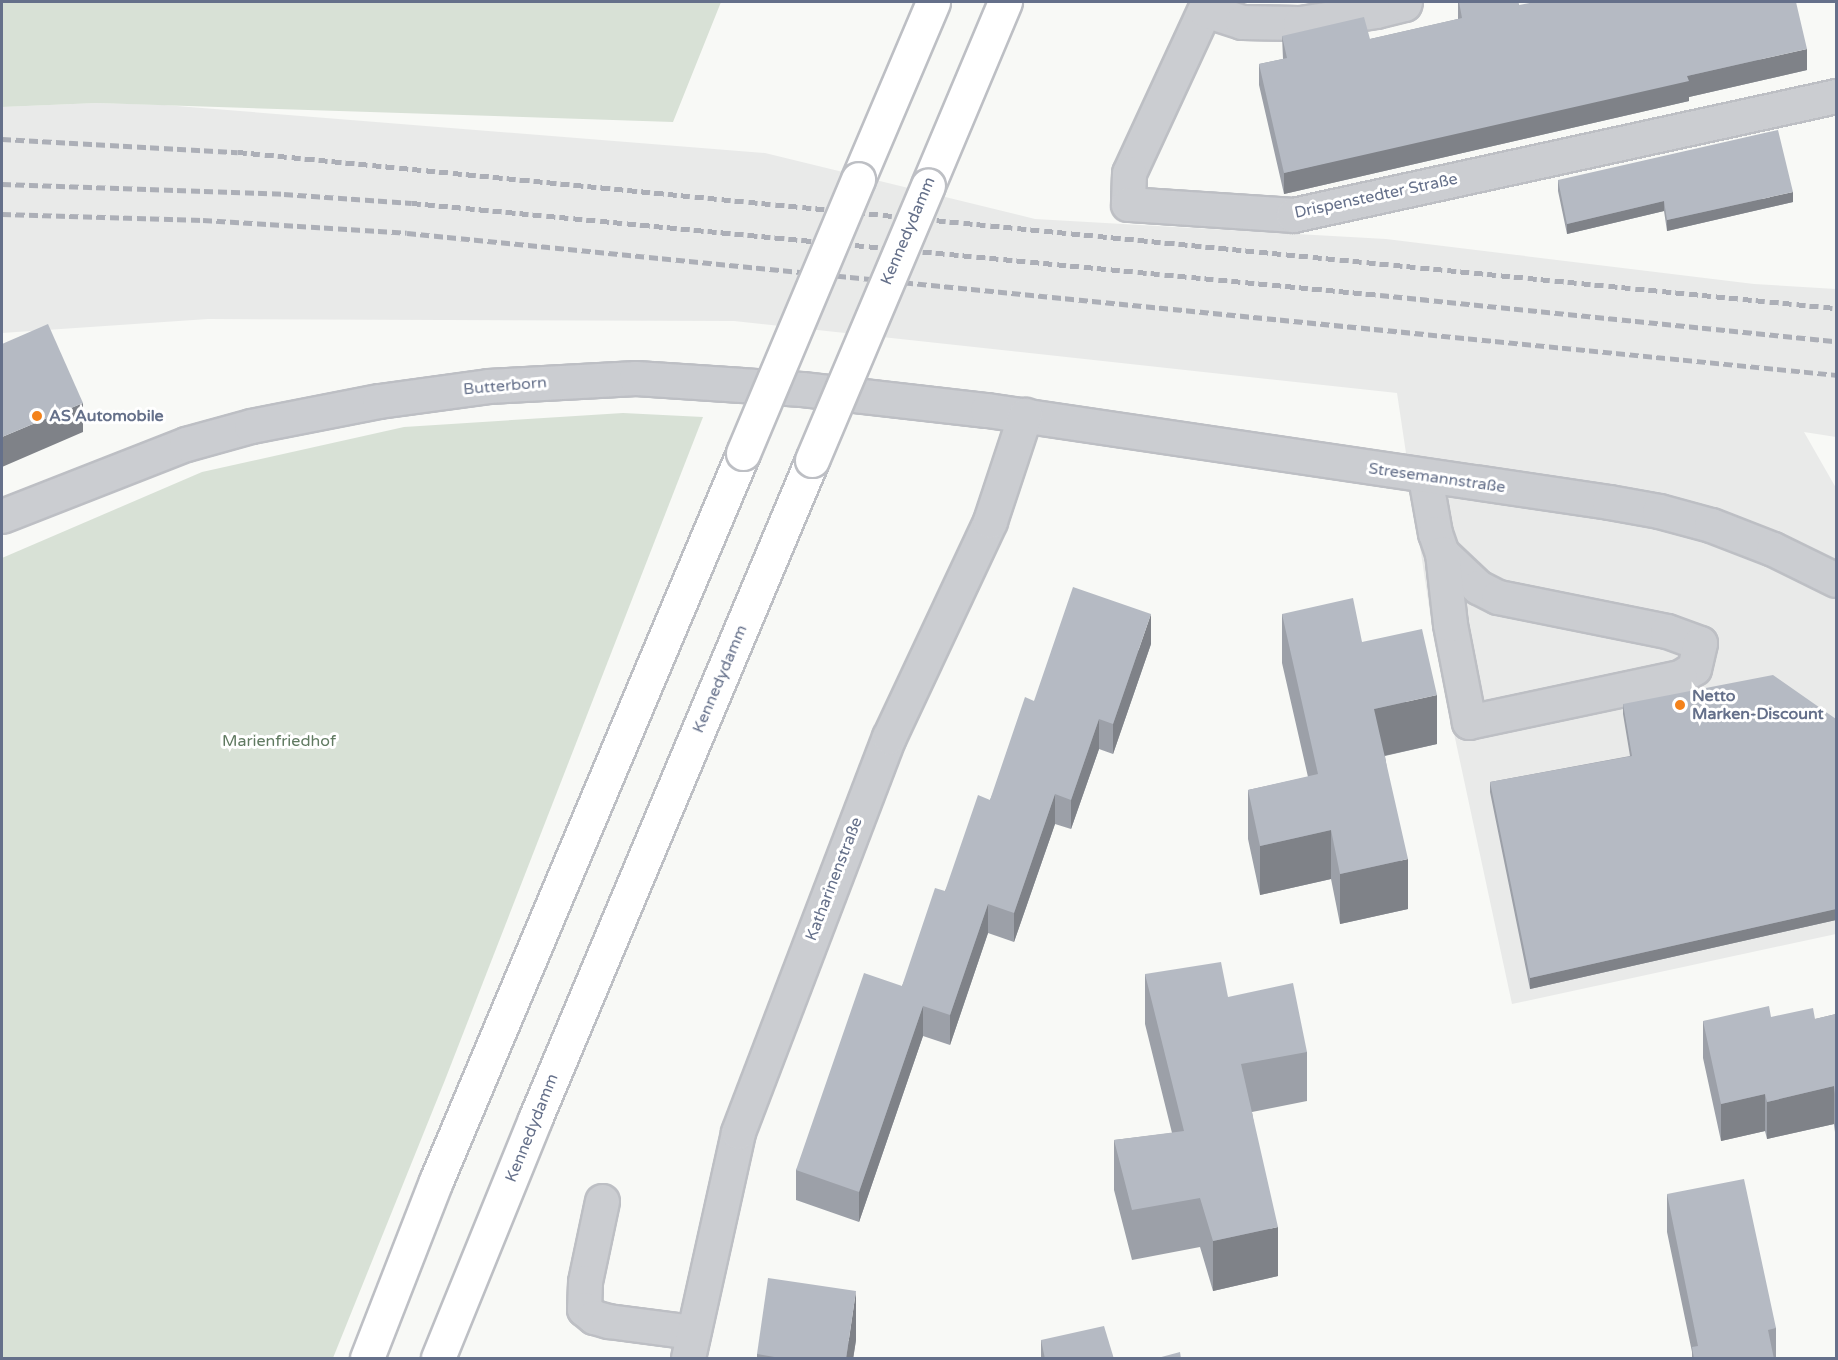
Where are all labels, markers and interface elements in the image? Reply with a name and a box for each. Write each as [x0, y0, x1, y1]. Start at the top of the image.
street label: Drispenstedter Straße [1293, 169, 1459, 223]
street label: Kennedydamm [877, 174, 939, 288]
street label: Butterborn [462, 373, 548, 399]
place label: AS Automobile [49, 406, 164, 426]
marker: AS Automobile [30, 409, 44, 423]
street label: Stresemannstraße [1367, 459, 1507, 497]
street label: Kennedydamm [689, 622, 751, 736]
place label: Netto Marken-Discount [1692, 686, 1824, 724]
marker: Netto Marken-Discount [1673, 698, 1687, 712]
park label: Marienfriedhof [222, 731, 336, 751]
street label: Katharinenstraße [802, 815, 866, 943]
street label: Kennedydamm [501, 1071, 563, 1185]

